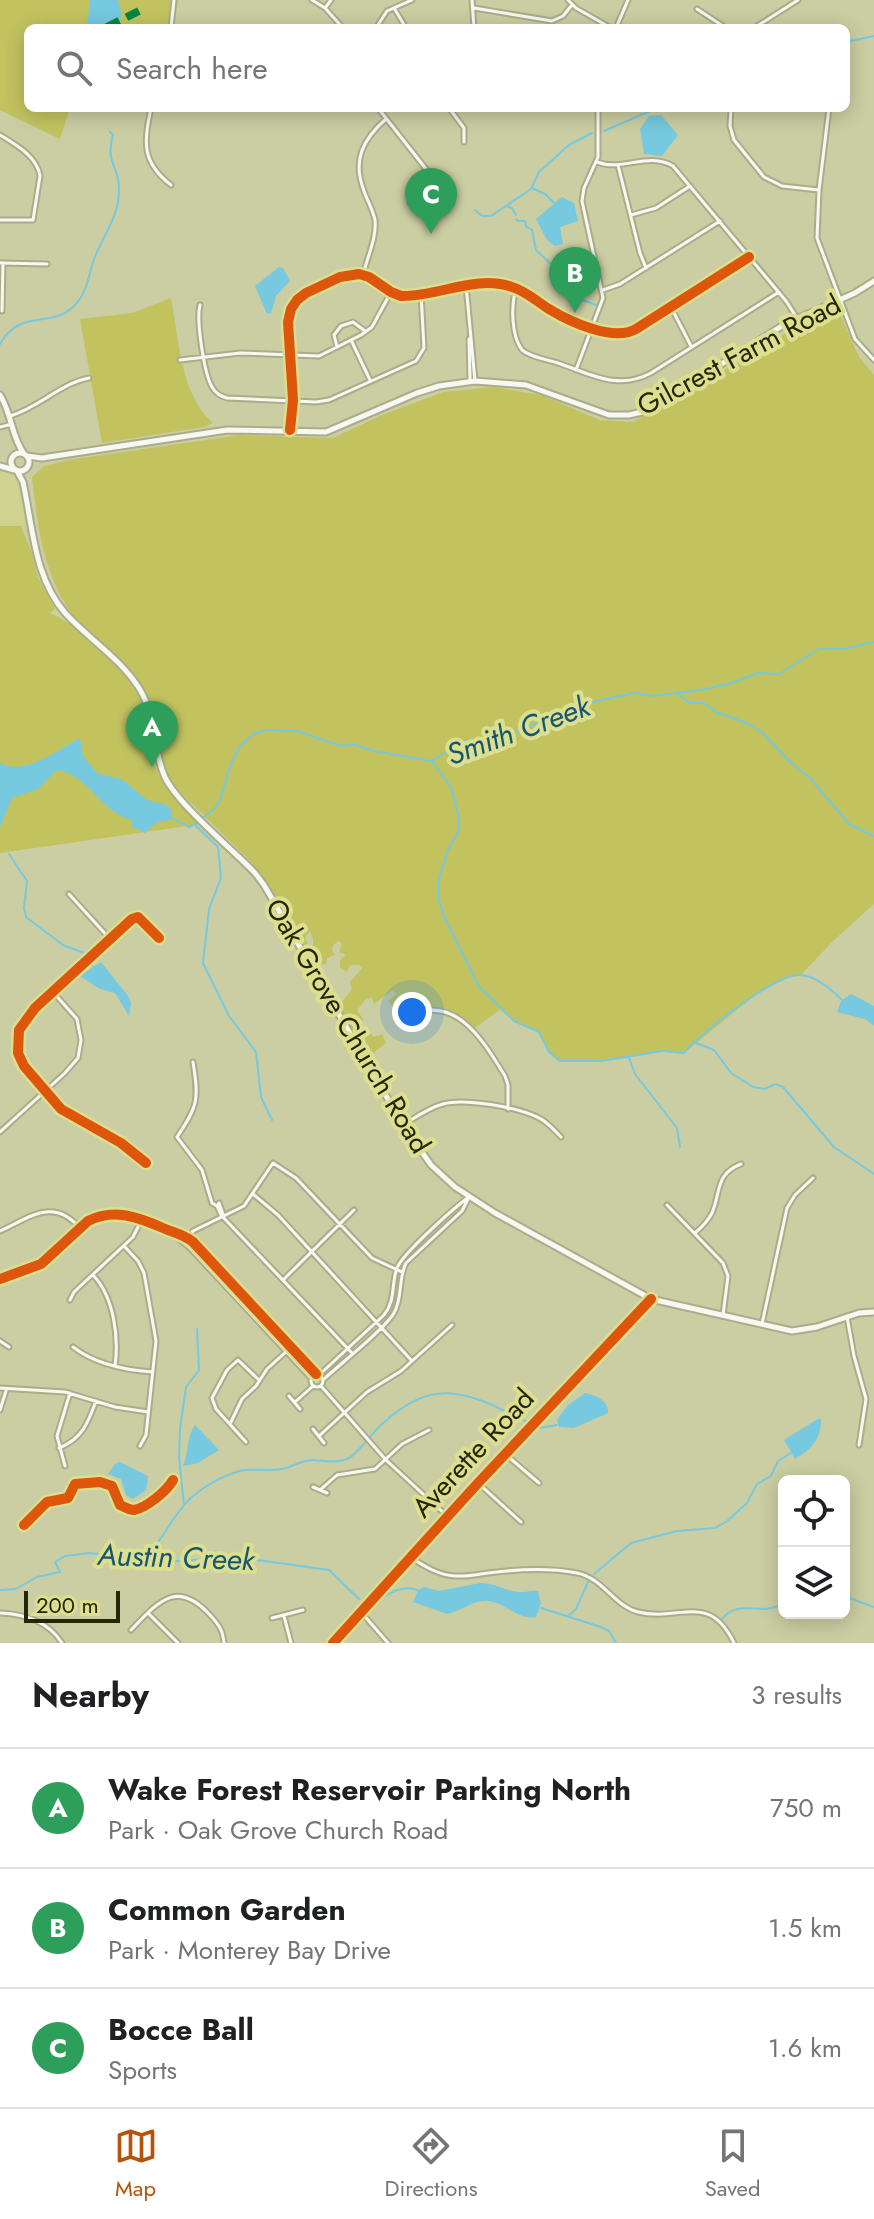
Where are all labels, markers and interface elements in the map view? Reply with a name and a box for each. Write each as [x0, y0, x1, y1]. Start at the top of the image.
search box [24, 24, 850, 112]
icon: search [52, 46, 96, 90]
text: Search here [116, 47, 268, 90]
pin: C [405, 168, 457, 234]
pin: B [549, 247, 601, 313]
street label: Gilcrest Farm Road [630, 284, 848, 426]
water label: Smith Creek [440, 684, 597, 776]
pin: A [126, 701, 178, 767]
street label: Oak Grove Church Road [255, 891, 441, 1161]
your location [392, 992, 432, 1032]
street label: Averette Road [402, 1379, 544, 1527]
map controls [778, 1475, 850, 1619]
button: locate [778, 1475, 850, 1547]
water label: Austin Creek [96, 1533, 256, 1581]
button: layers [778, 1547, 850, 1619]
scale bar [24, 1587, 120, 1623]
text: 200 m [36, 1589, 99, 1621]
text: Nearby [32, 1671, 149, 1720]
text: 3 results [751, 1676, 842, 1714]
text: Wake Forest Reservoir Parking North [108, 1768, 631, 1811]
text: A [48, 1789, 68, 1827]
text: 750 m [770, 1789, 842, 1827]
text: Park · Oak Grove Church Road [108, 1811, 448, 1849]
text: Common Garden [108, 1888, 346, 1931]
text: B [49, 1909, 67, 1947]
text: 1.5 km [768, 1909, 842, 1947]
text: Park · Monterey Bay Drive [108, 1931, 391, 1969]
text: Bocce Ball [108, 2008, 254, 2051]
text: C [49, 2029, 67, 2067]
text: 1.6 km [768, 2029, 842, 2067]
text: Sports [108, 2051, 177, 2089]
tab: Map [114, 2124, 158, 2204]
tab: Directions [385, 2124, 478, 2204]
tab: Saved [705, 2124, 760, 2204]

